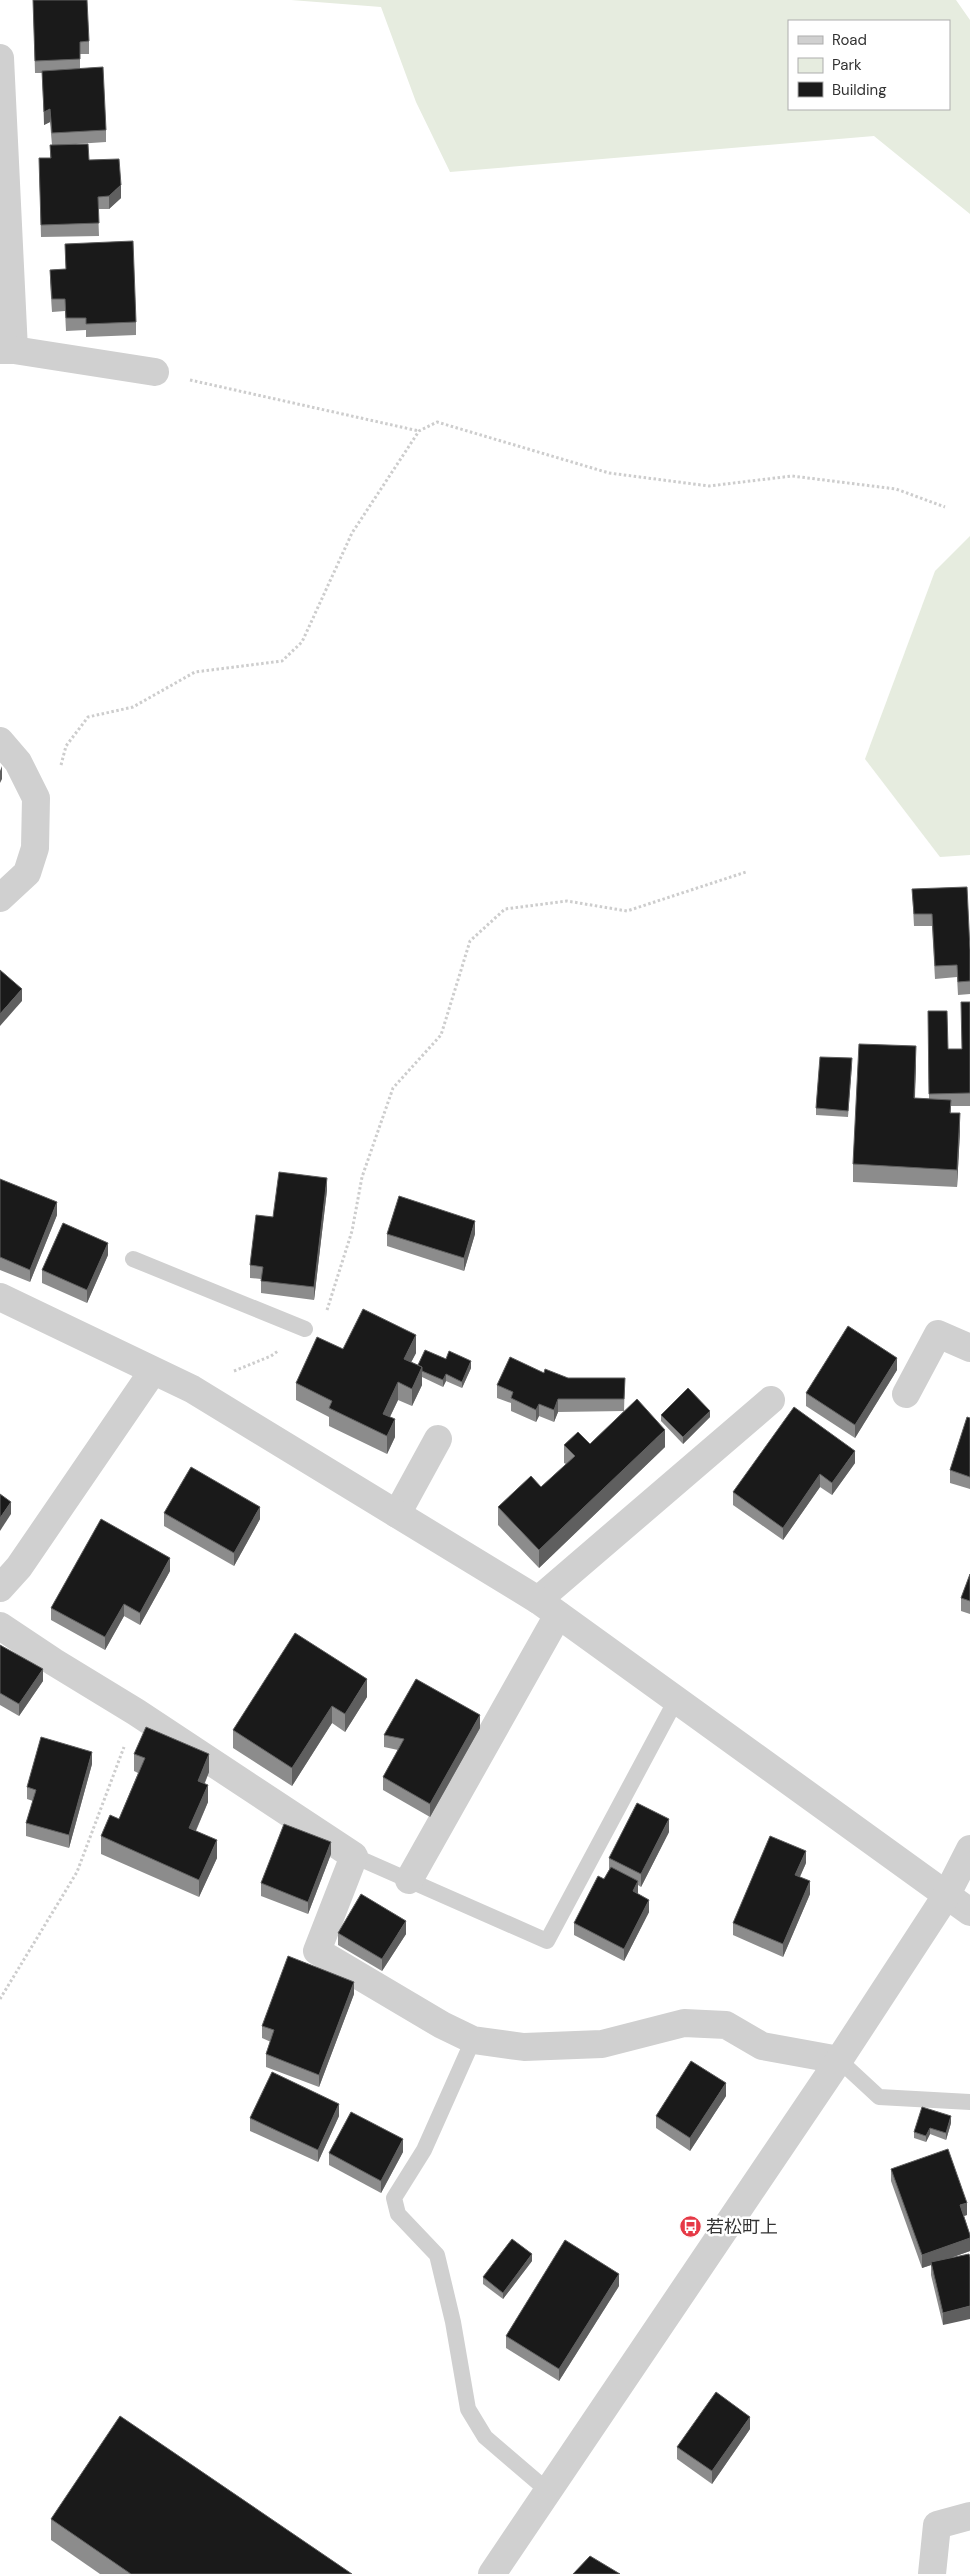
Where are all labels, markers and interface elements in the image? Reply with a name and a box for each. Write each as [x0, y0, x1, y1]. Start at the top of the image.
legend [788, 20, 950, 110]
text: Road [832, 30, 867, 50]
text: Park [832, 55, 862, 75]
text: Building [832, 80, 887, 100]
bus stop icon: 若松町上 [678, 2215, 702, 2239]
place label: 若松町上 [706, 2215, 778, 2239]

